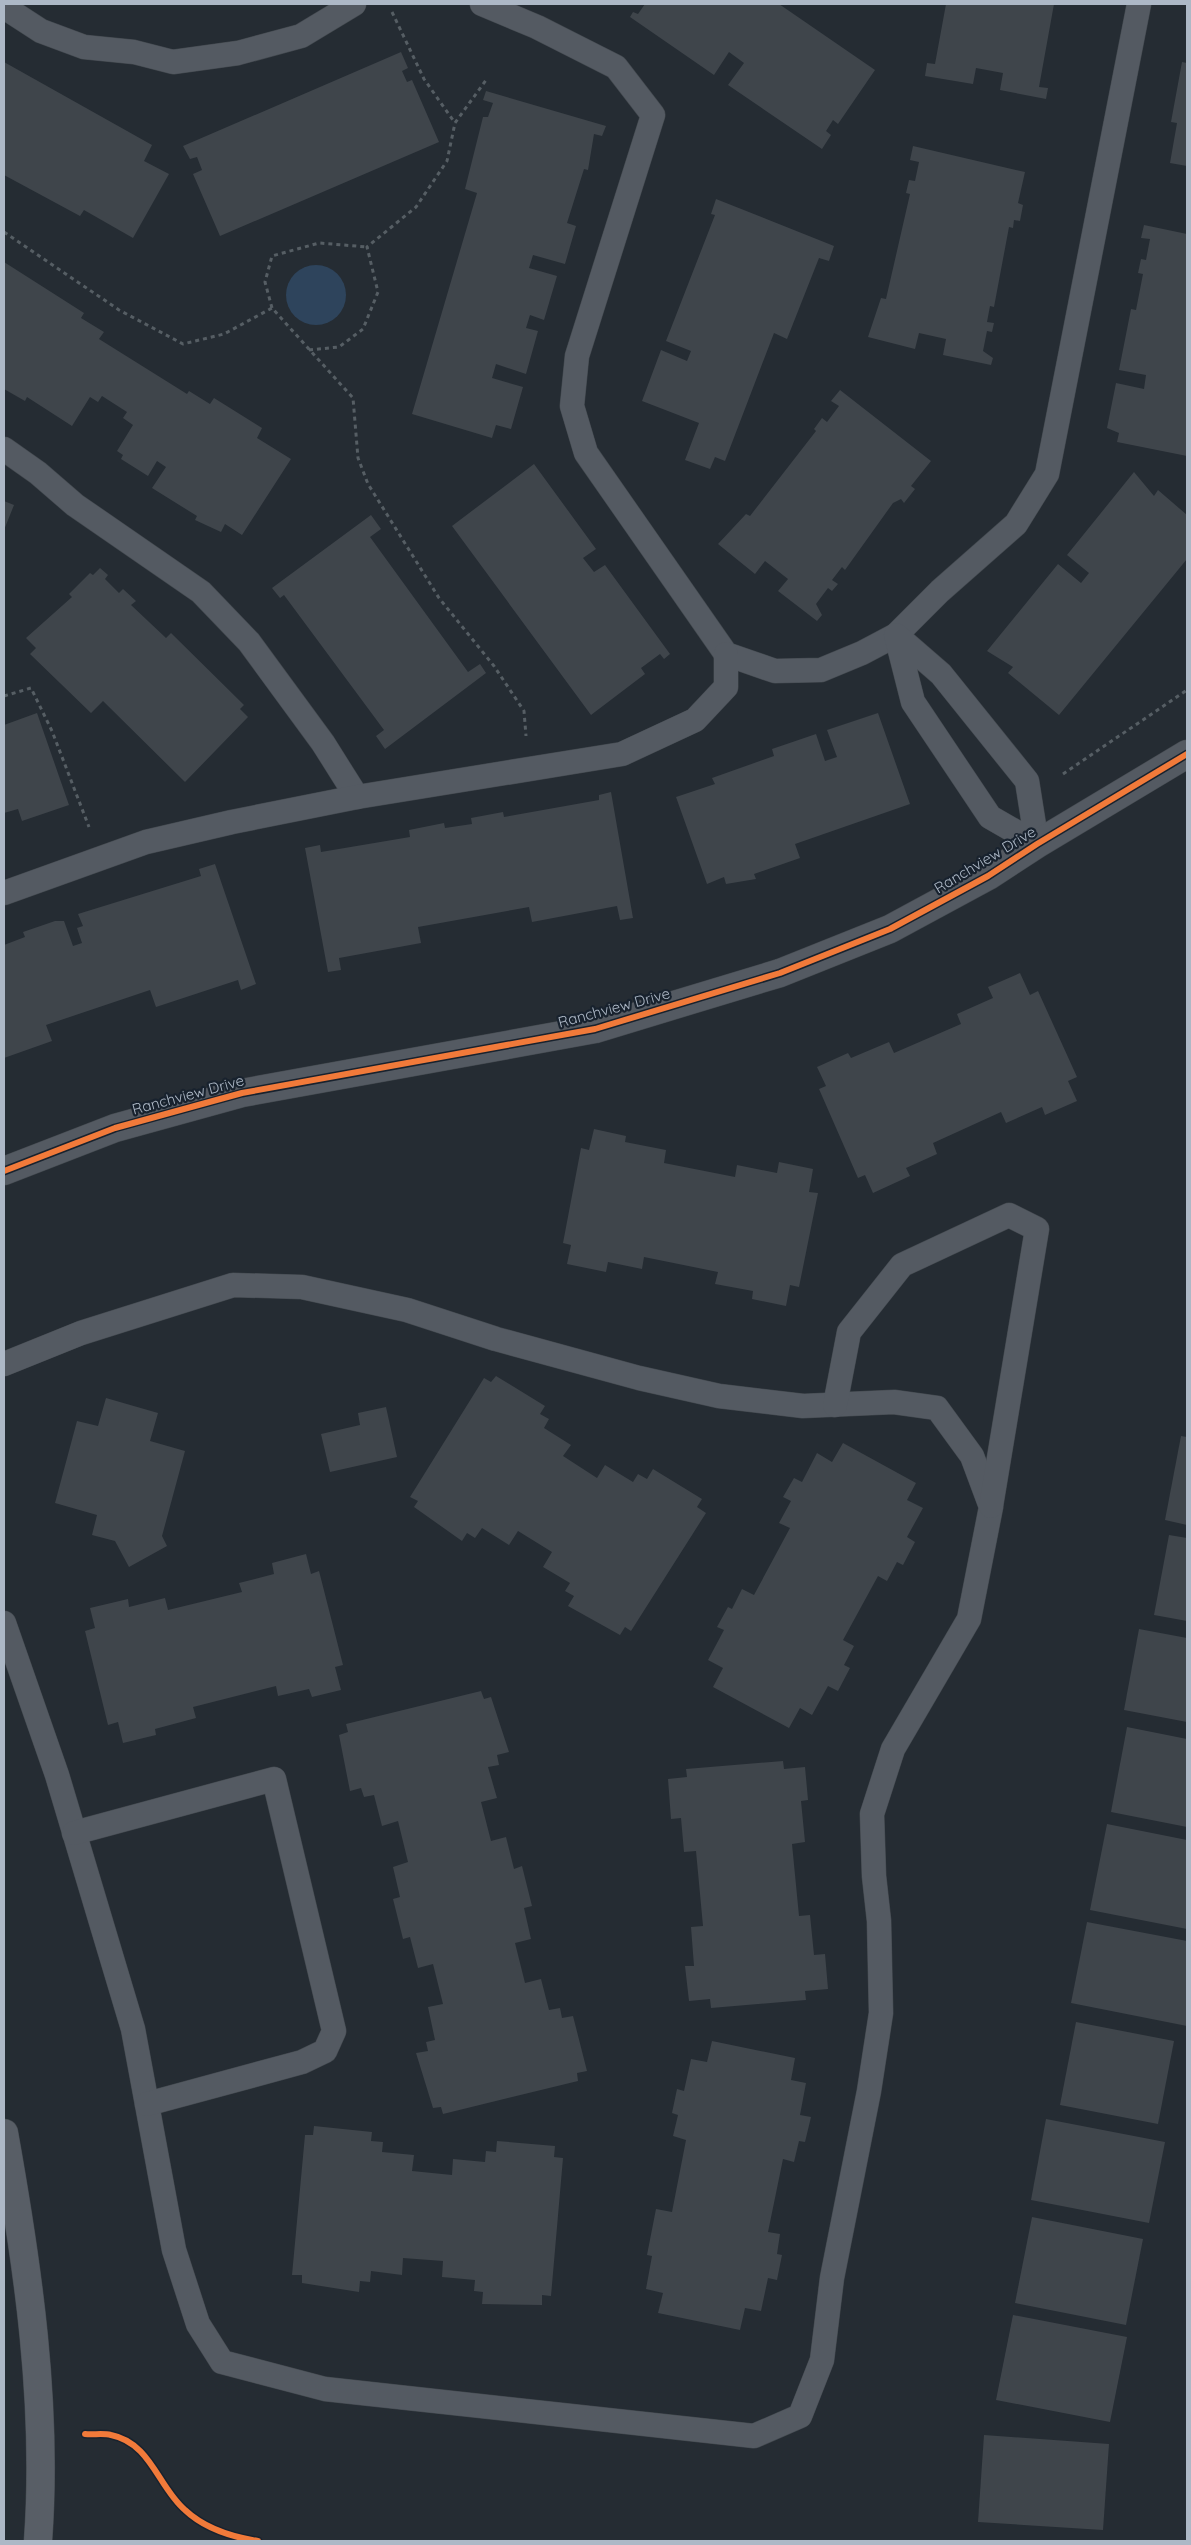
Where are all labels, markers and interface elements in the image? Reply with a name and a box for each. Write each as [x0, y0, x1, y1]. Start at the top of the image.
street label: Ranchview Drive [930, 822, 1039, 897]
street label: Ranchview Drive [556, 983, 672, 1032]
street label: Ranchview Drive [130, 1070, 246, 1119]

